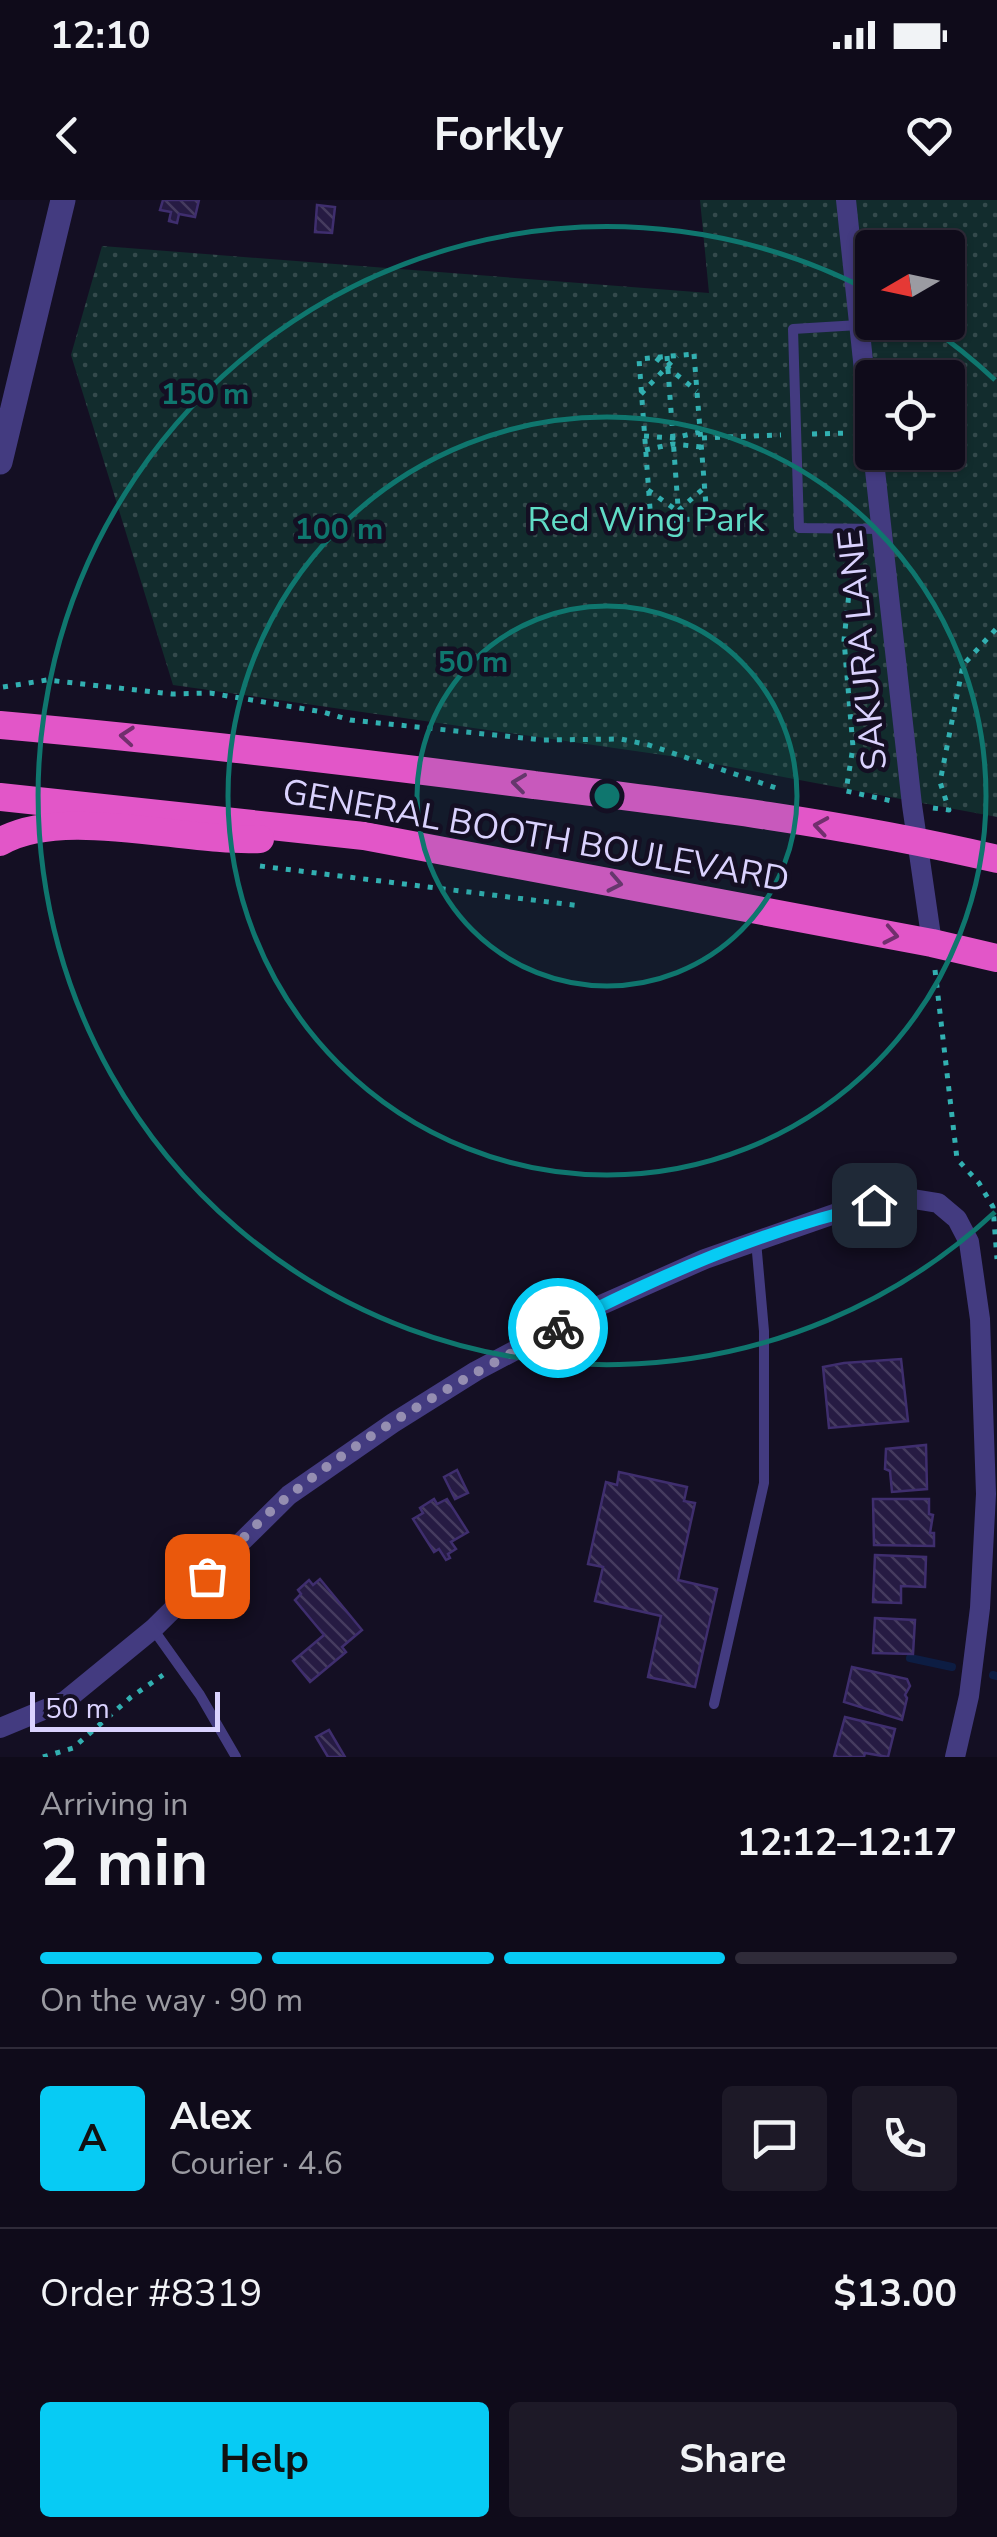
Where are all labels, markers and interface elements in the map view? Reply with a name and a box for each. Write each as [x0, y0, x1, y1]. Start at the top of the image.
text: 12:10 [50, 10, 151, 61]
text: Forkly [434, 105, 563, 166]
icon: back [40, 108, 95, 163]
icon: heart [902, 108, 957, 163]
north arrow [855, 230, 965, 340]
map controls [855, 230, 965, 470]
button: locate [855, 360, 965, 470]
text: 150 m [161, 374, 249, 415]
park label: Red Wing Park [528, 496, 765, 543]
text: 100 m [295, 509, 383, 550]
street label: SAKURA LANE [826, 527, 898, 773]
text: 50 m [438, 642, 508, 683]
one-way arrow [119, 726, 135, 748]
street label: GENERAL BOOTH BOULEVARD [279, 768, 793, 903]
one-way arrow [511, 773, 527, 794]
centre of rings [589, 778, 625, 814]
one-way arrow [812, 816, 829, 837]
one-way arrow [606, 872, 623, 893]
one-way arrow [883, 924, 899, 945]
pin [832, 1163, 917, 1248]
icon: home [847, 1178, 902, 1233]
courier [508, 1278, 608, 1378]
icon: bike [531, 1301, 586, 1356]
pin [165, 1534, 250, 1619]
icon: bag [180, 1549, 235, 1604]
scale bar [30, 1687, 220, 1732]
text: 50 m [45, 1690, 110, 1728]
text: Arriving in [40, 1783, 188, 1826]
text: 12:12–12:17 [737, 1817, 957, 1868]
text: 2 min [40, 1819, 208, 1908]
text: On the way · 90 m [40, 1979, 303, 2022]
button: chat [722, 2086, 827, 2191]
button: phone [852, 2086, 957, 2191]
text: Alex [170, 2091, 251, 2142]
text: A [78, 2113, 107, 2164]
text: Courier · 4.6 [170, 2142, 343, 2185]
text: Order #8319 [40, 2268, 262, 2319]
text: $13.00 [834, 2268, 957, 2319]
button: Help [40, 2402, 489, 2517]
button: Share [509, 2402, 957, 2517]

